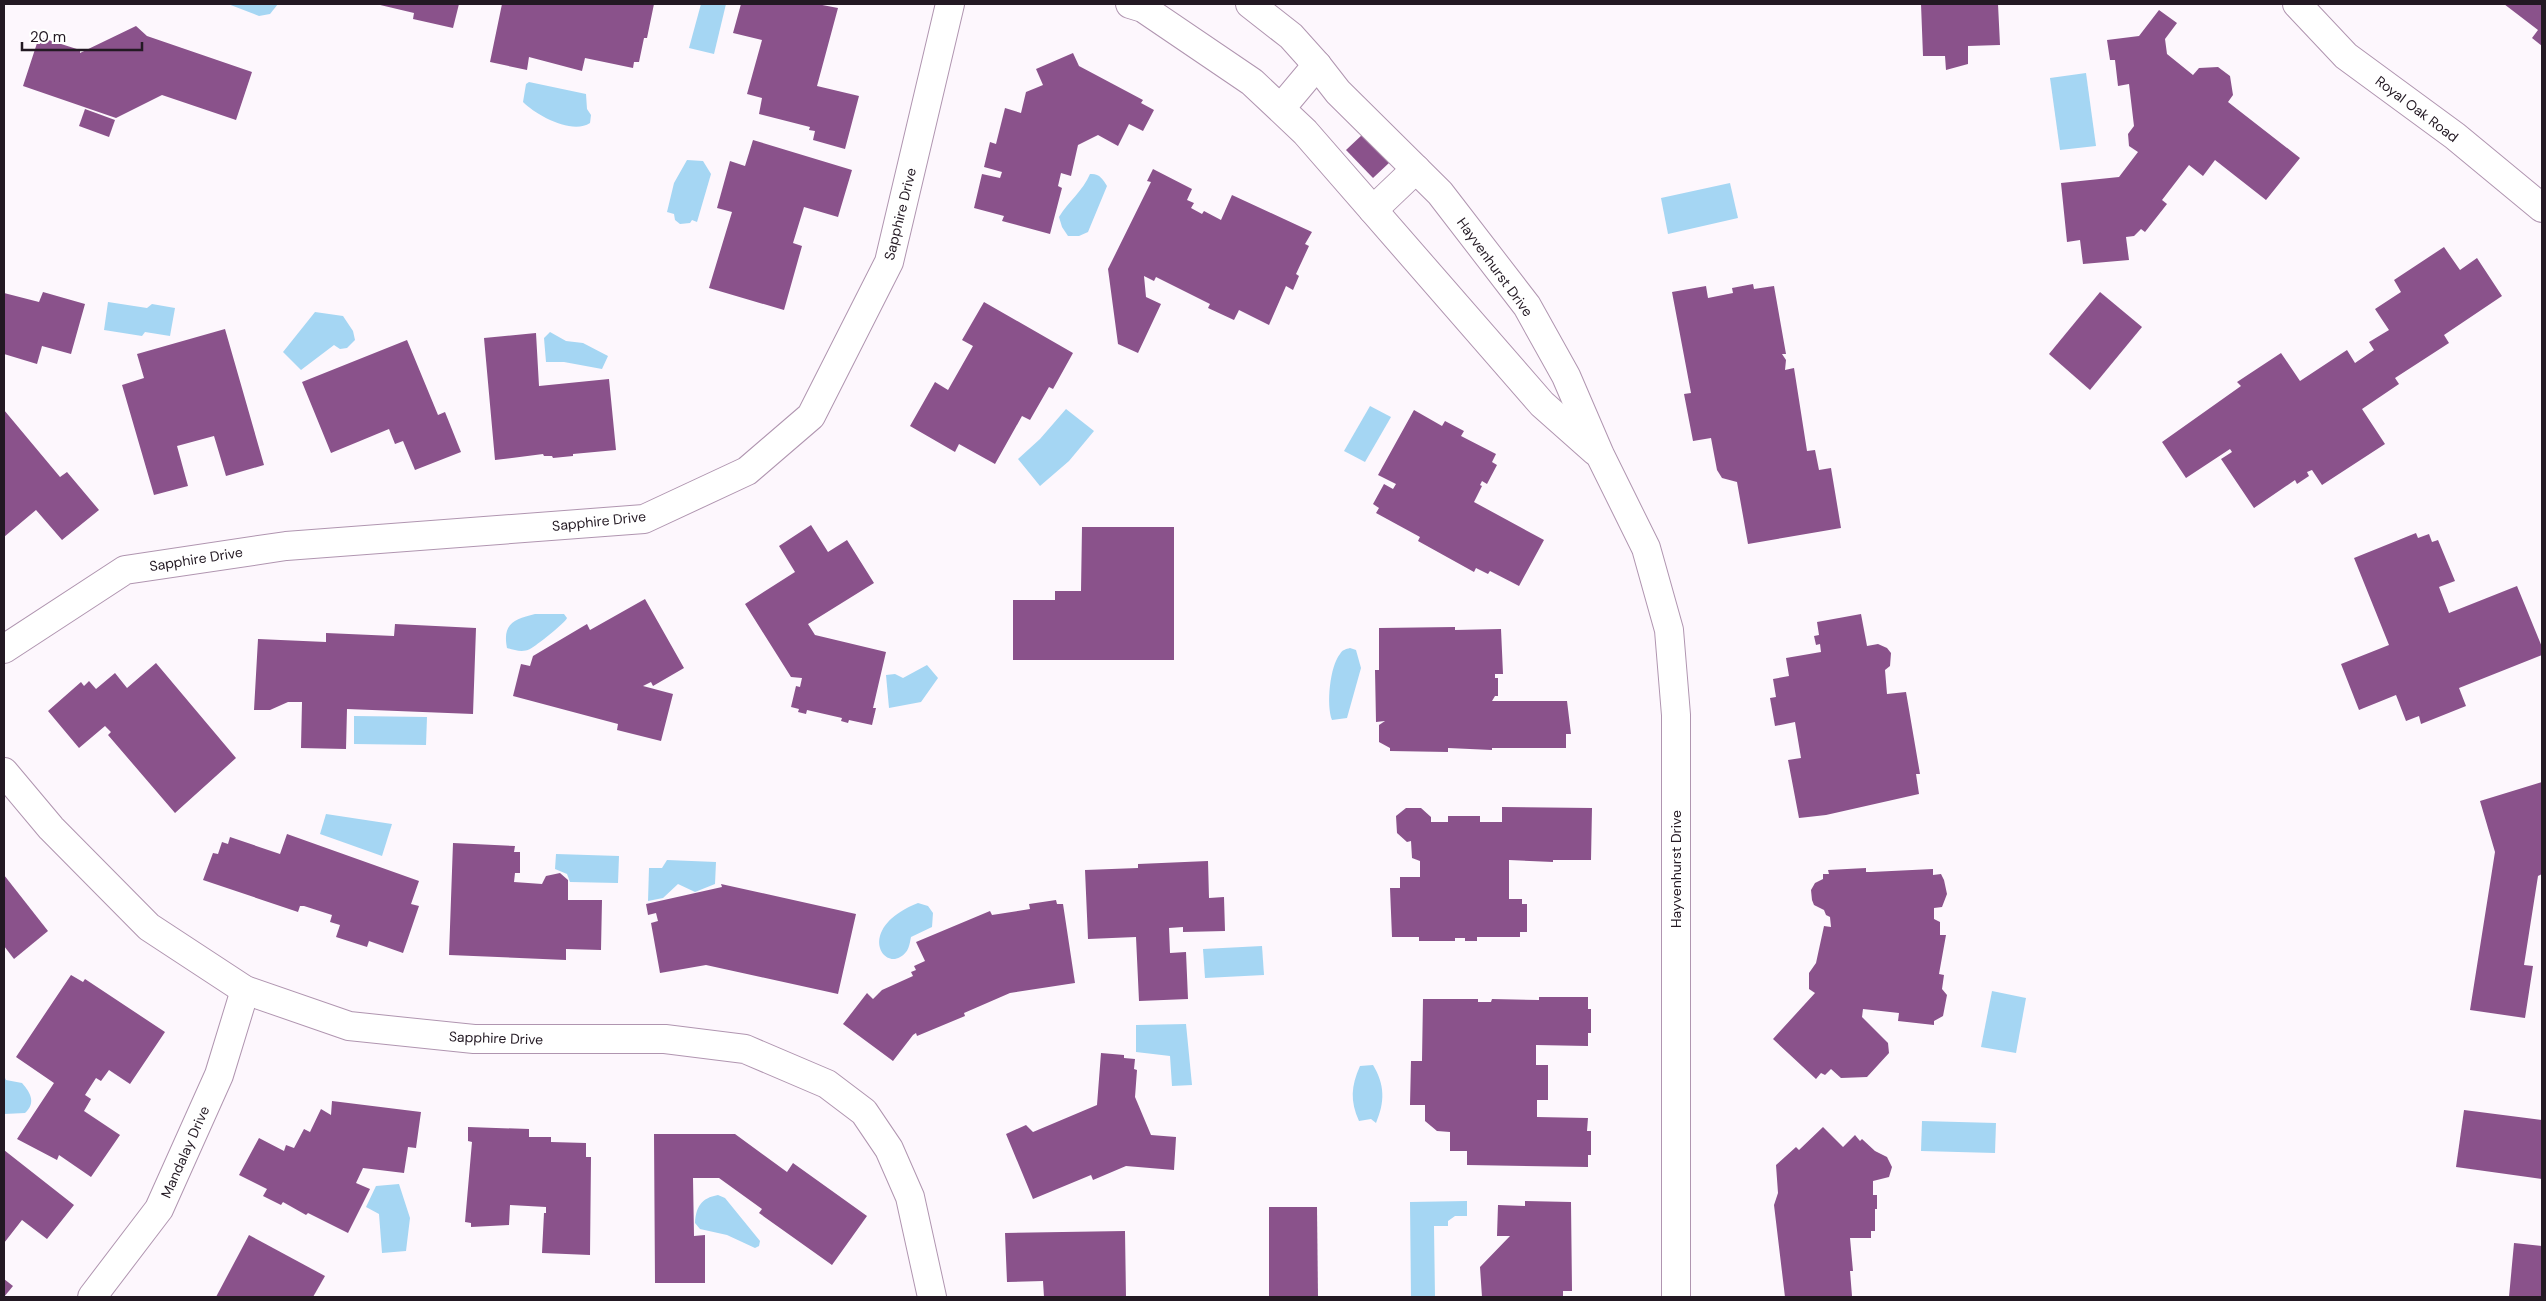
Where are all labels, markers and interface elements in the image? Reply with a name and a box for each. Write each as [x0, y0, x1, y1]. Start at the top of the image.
scale bar [22, 20, 142, 52]
text: 20 m [30, 27, 66, 47]
street label: Royal Oak Road [2372, 72, 2462, 146]
street label: Sapphire Drive [880, 166, 920, 262]
street label: Hayvenhurst Drive [1453, 214, 1537, 320]
street label: Sapphire Drive [551, 507, 647, 535]
street label: Sapphire Drive [148, 543, 244, 575]
street label: Hayvenhurst Drive [1667, 810, 1685, 928]
street label: Sapphire Drive [449, 1027, 544, 1049]
street label: Mandalay Drive [157, 1103, 213, 1201]

